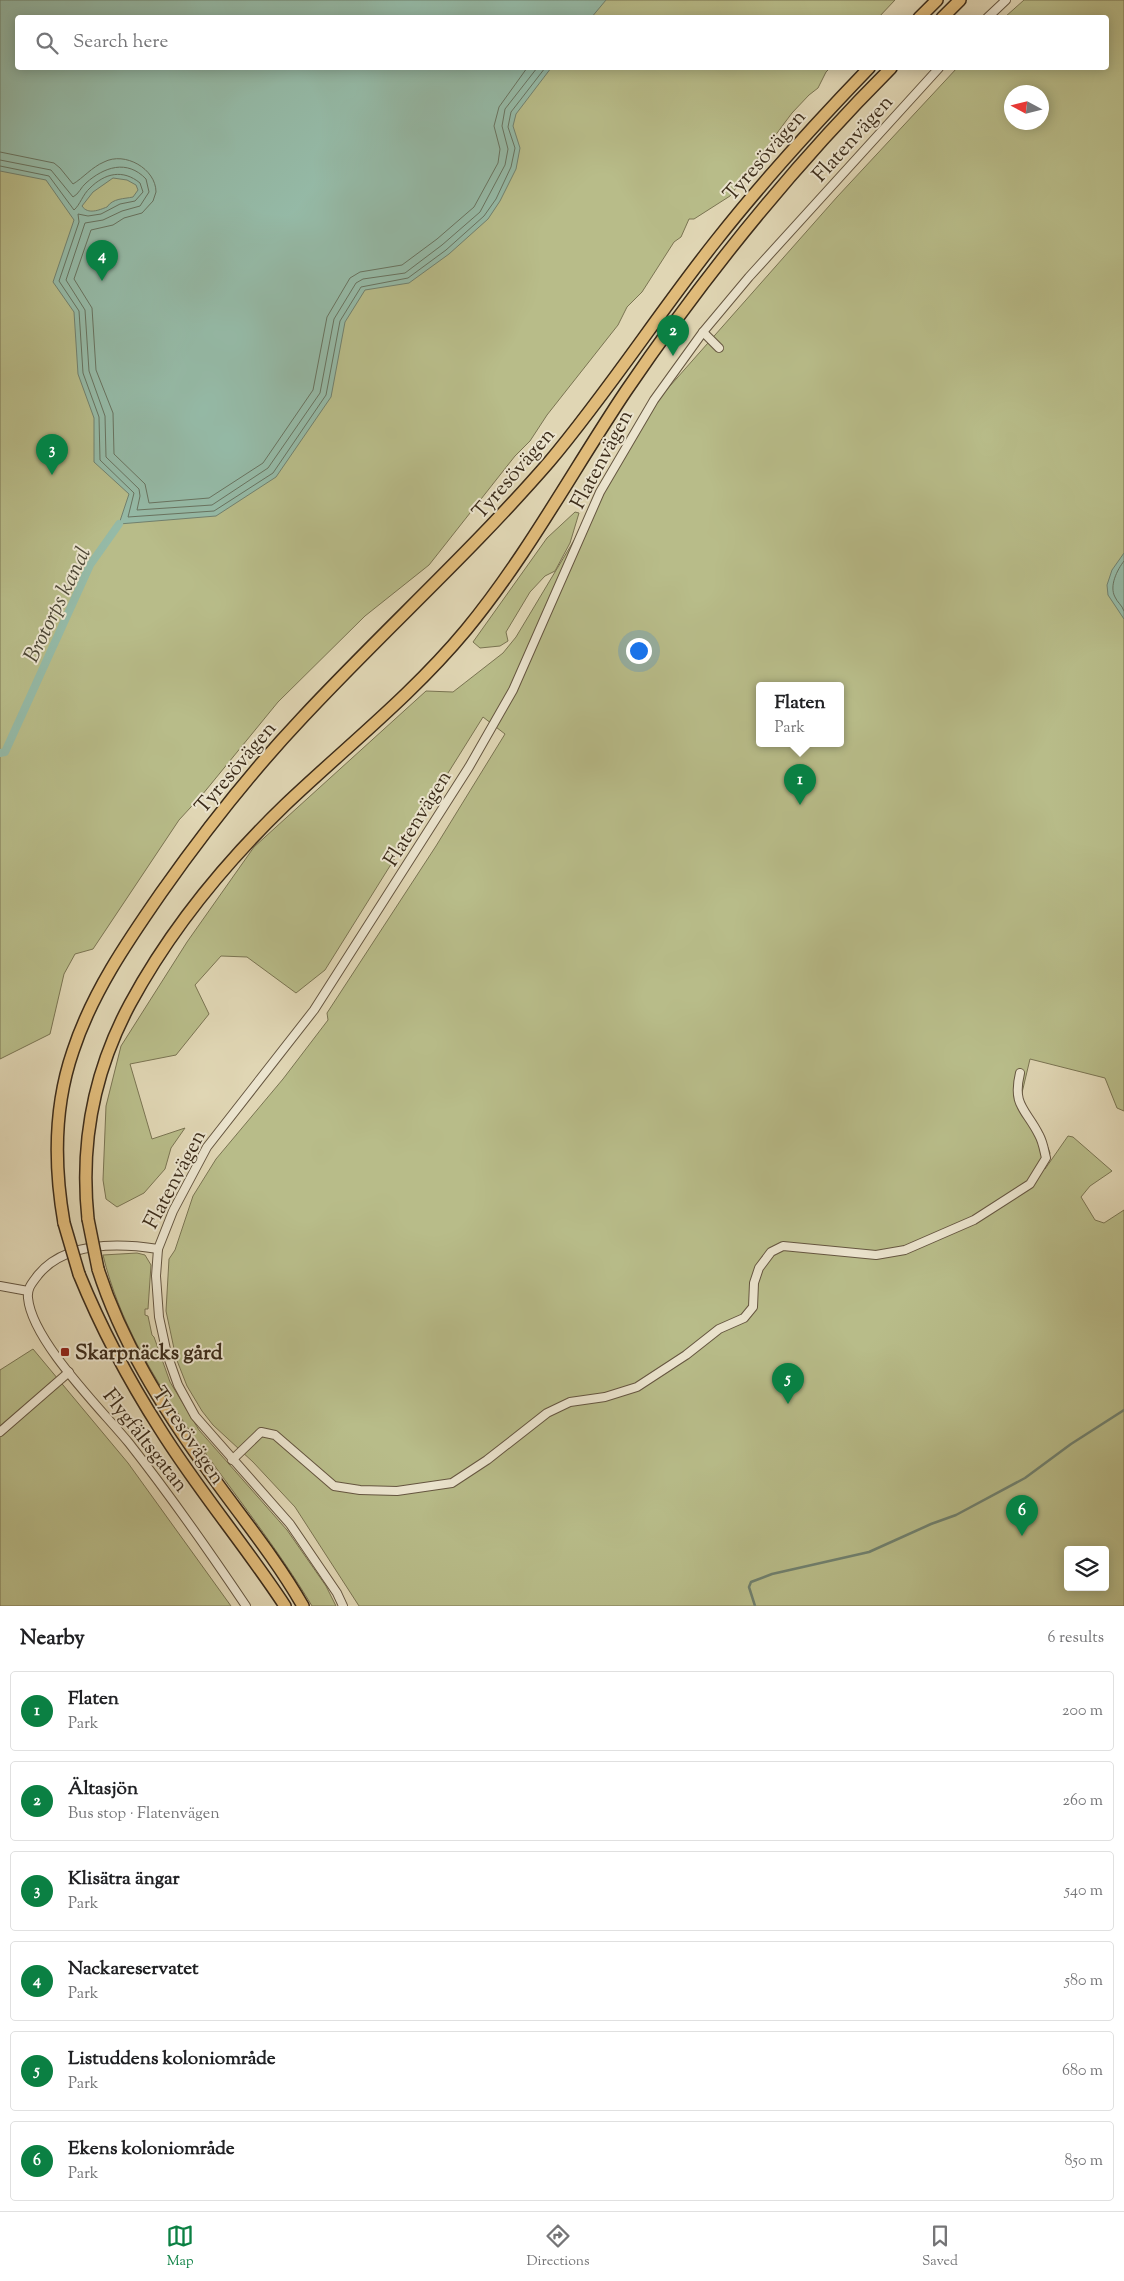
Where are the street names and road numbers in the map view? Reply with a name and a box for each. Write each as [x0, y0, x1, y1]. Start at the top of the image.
street label: Flatenvägen [806, 89, 901, 190]
street label: Tyresövägen [717, 104, 814, 209]
street label: Flatenvägen [564, 405, 641, 515]
street label: Tyresövägen [466, 422, 563, 527]
street label: Tyresövägen [189, 715, 284, 821]
street label: Flatenvägen [377, 765, 460, 873]
street label: Flatenvägen [137, 1125, 214, 1235]
street label: Tyresövägen [143, 1381, 231, 1491]
street label: Flygfältsgatan [94, 1383, 195, 1500]

